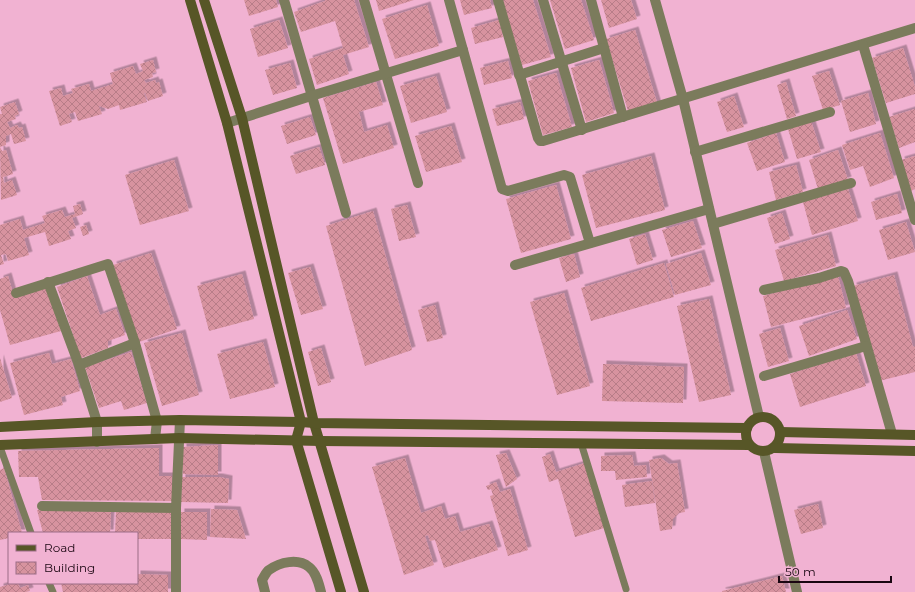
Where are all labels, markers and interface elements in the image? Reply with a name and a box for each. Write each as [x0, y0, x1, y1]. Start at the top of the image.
legend [8, 532, 138, 584]
text: Road [44, 540, 75, 555]
scale bar [779, 558, 891, 584]
text: Building [44, 560, 95, 575]
text: 50 m [785, 564, 816, 579]

